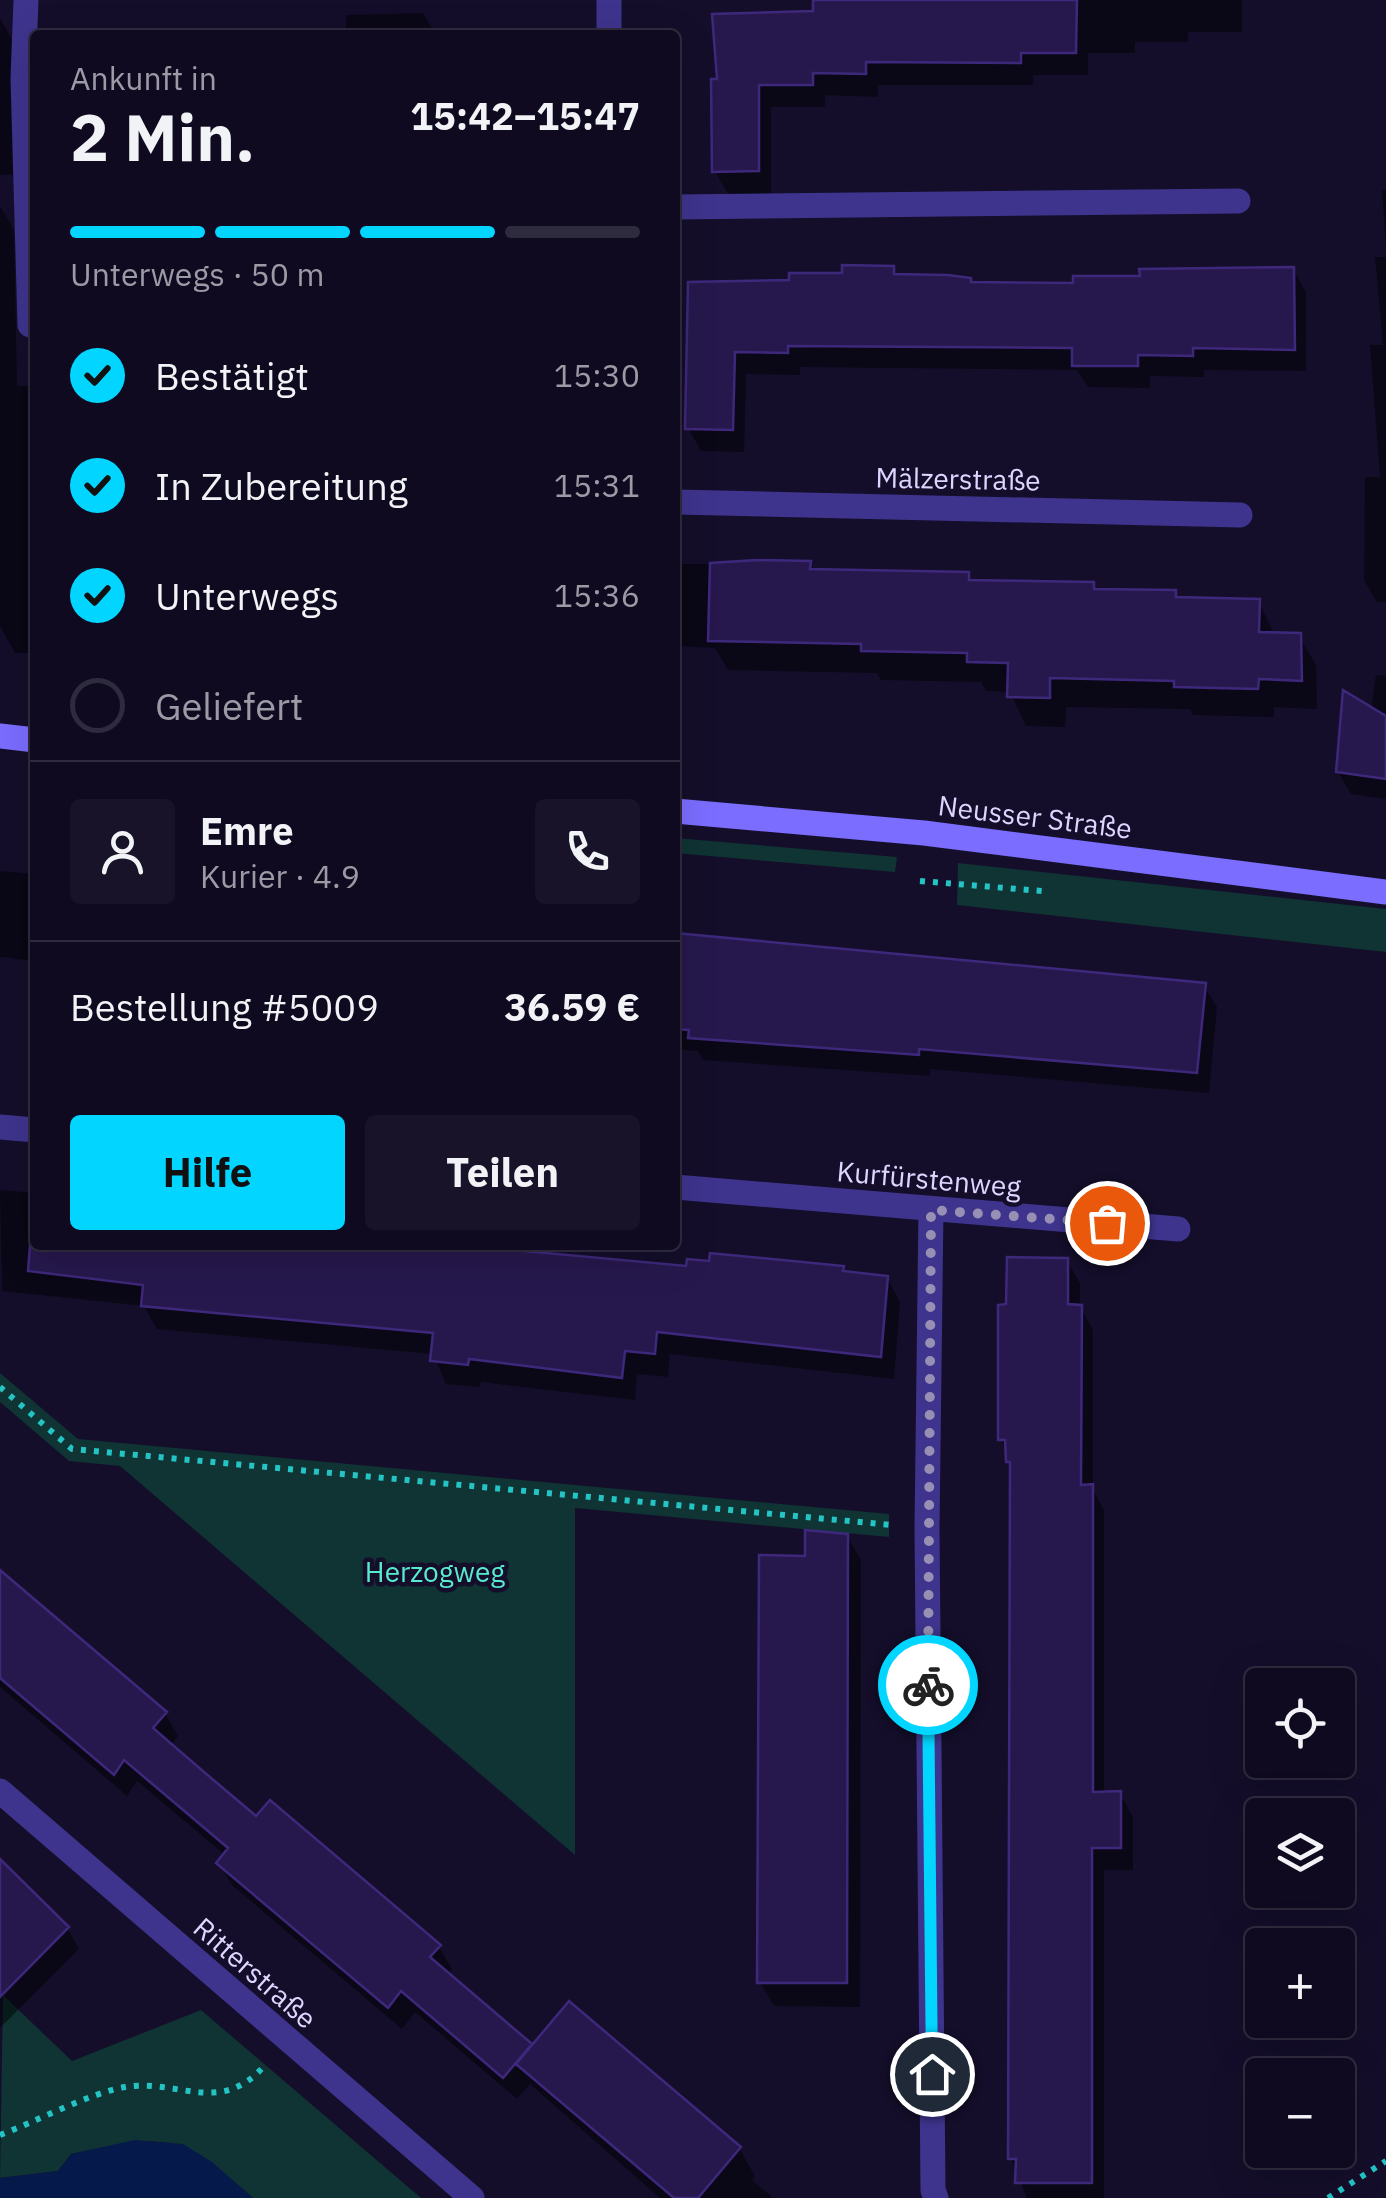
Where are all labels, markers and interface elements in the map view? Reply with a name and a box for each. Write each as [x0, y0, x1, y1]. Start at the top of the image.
text: Ankunft in [70, 57, 217, 99]
text: 15:42–15:47 [410, 91, 640, 140]
text: 2 Min. [70, 94, 255, 179]
text: Unterwegs · 50 m [70, 253, 324, 295]
icon: check [70, 348, 125, 403]
text: Bestätigt [155, 351, 309, 400]
text: 15:30 [554, 354, 640, 396]
icon: check [70, 458, 125, 513]
street label: Mälzerstraße [875, 459, 1041, 498]
text: In Zubereitung [155, 461, 408, 510]
text: 15:31 [554, 464, 640, 506]
icon: check [70, 568, 125, 623]
text: Unterwegs [155, 571, 339, 620]
text: 15:36 [554, 574, 640, 616]
text: Geliefert [155, 681, 303, 730]
street label: Neusser Straße [936, 786, 1134, 847]
button: person [70, 799, 175, 904]
button: phone [535, 799, 640, 904]
text: Emre [200, 806, 294, 855]
text: Kurier · 4.9 [200, 855, 360, 897]
text: Bestellung #5009 [70, 982, 379, 1031]
text: 36.59 € [504, 982, 640, 1031]
button: Hilfe [70, 1115, 345, 1230]
button: Teilen [365, 1115, 640, 1230]
street label: Kurfürstenweg [835, 1152, 1023, 1205]
pin [1065, 1181, 1150, 1266]
icon: bag [1080, 1196, 1135, 1251]
park label: Herzogweg [365, 1553, 505, 1590]
courier [878, 1635, 978, 1735]
icon: bike [901, 1658, 956, 1713]
map controls [1245, 1668, 1355, 2168]
button: locate [1245, 1668, 1355, 1778]
button: layers [1245, 1798, 1355, 1908]
street label: Ritterstraße [186, 1909, 325, 2036]
button: + [1245, 1928, 1355, 2038]
pin [890, 2032, 975, 2117]
icon: home [905, 2047, 960, 2102]
button: − [1245, 2058, 1355, 2168]

